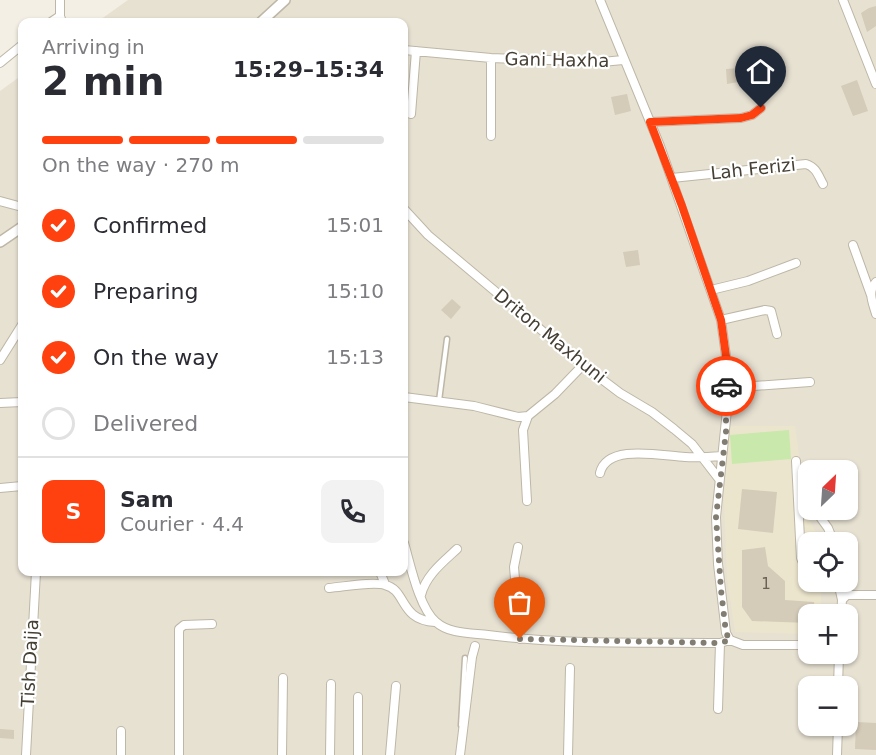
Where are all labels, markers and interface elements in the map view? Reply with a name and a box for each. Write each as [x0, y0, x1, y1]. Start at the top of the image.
text: Arriving in [42, 35, 145, 59]
pin [735, 46, 786, 108]
street label: Gani Haxha [504, 48, 610, 71]
icon: home [744, 55, 777, 88]
text: 15:29–15:34 [233, 57, 384, 82]
text: 2 min [42, 59, 164, 104]
text: On the way · 270 m [42, 153, 240, 177]
street label: Lah Ferizi [709, 154, 797, 183]
icon: check [42, 209, 75, 242]
text: Confirmed [93, 213, 207, 238]
text: 15:01 [326, 213, 384, 237]
icon: check [42, 275, 75, 308]
text: Preparing [93, 279, 199, 304]
text: 15:10 [326, 279, 384, 303]
street label: Driton Maxhuni [490, 284, 611, 387]
icon: check [42, 341, 75, 374]
text: On the way [93, 345, 219, 370]
text: 15:13 [326, 345, 384, 369]
courier [696, 356, 756, 416]
icon: car [710, 370, 743, 403]
text: Delivered [93, 411, 198, 436]
north arrow [798, 460, 858, 520]
map controls [798, 460, 858, 736]
button: phone [321, 480, 384, 543]
text: Sam [120, 487, 174, 512]
text: S [66, 499, 81, 524]
text: Courier · 4.4 [120, 512, 244, 536]
button: locate [798, 532, 858, 592]
house number: 1 [761, 575, 771, 593]
pin [494, 577, 545, 639]
icon: bag [503, 586, 536, 619]
button: + [798, 604, 858, 664]
street label: Tish Daija [17, 619, 42, 708]
button: − [798, 676, 858, 736]

